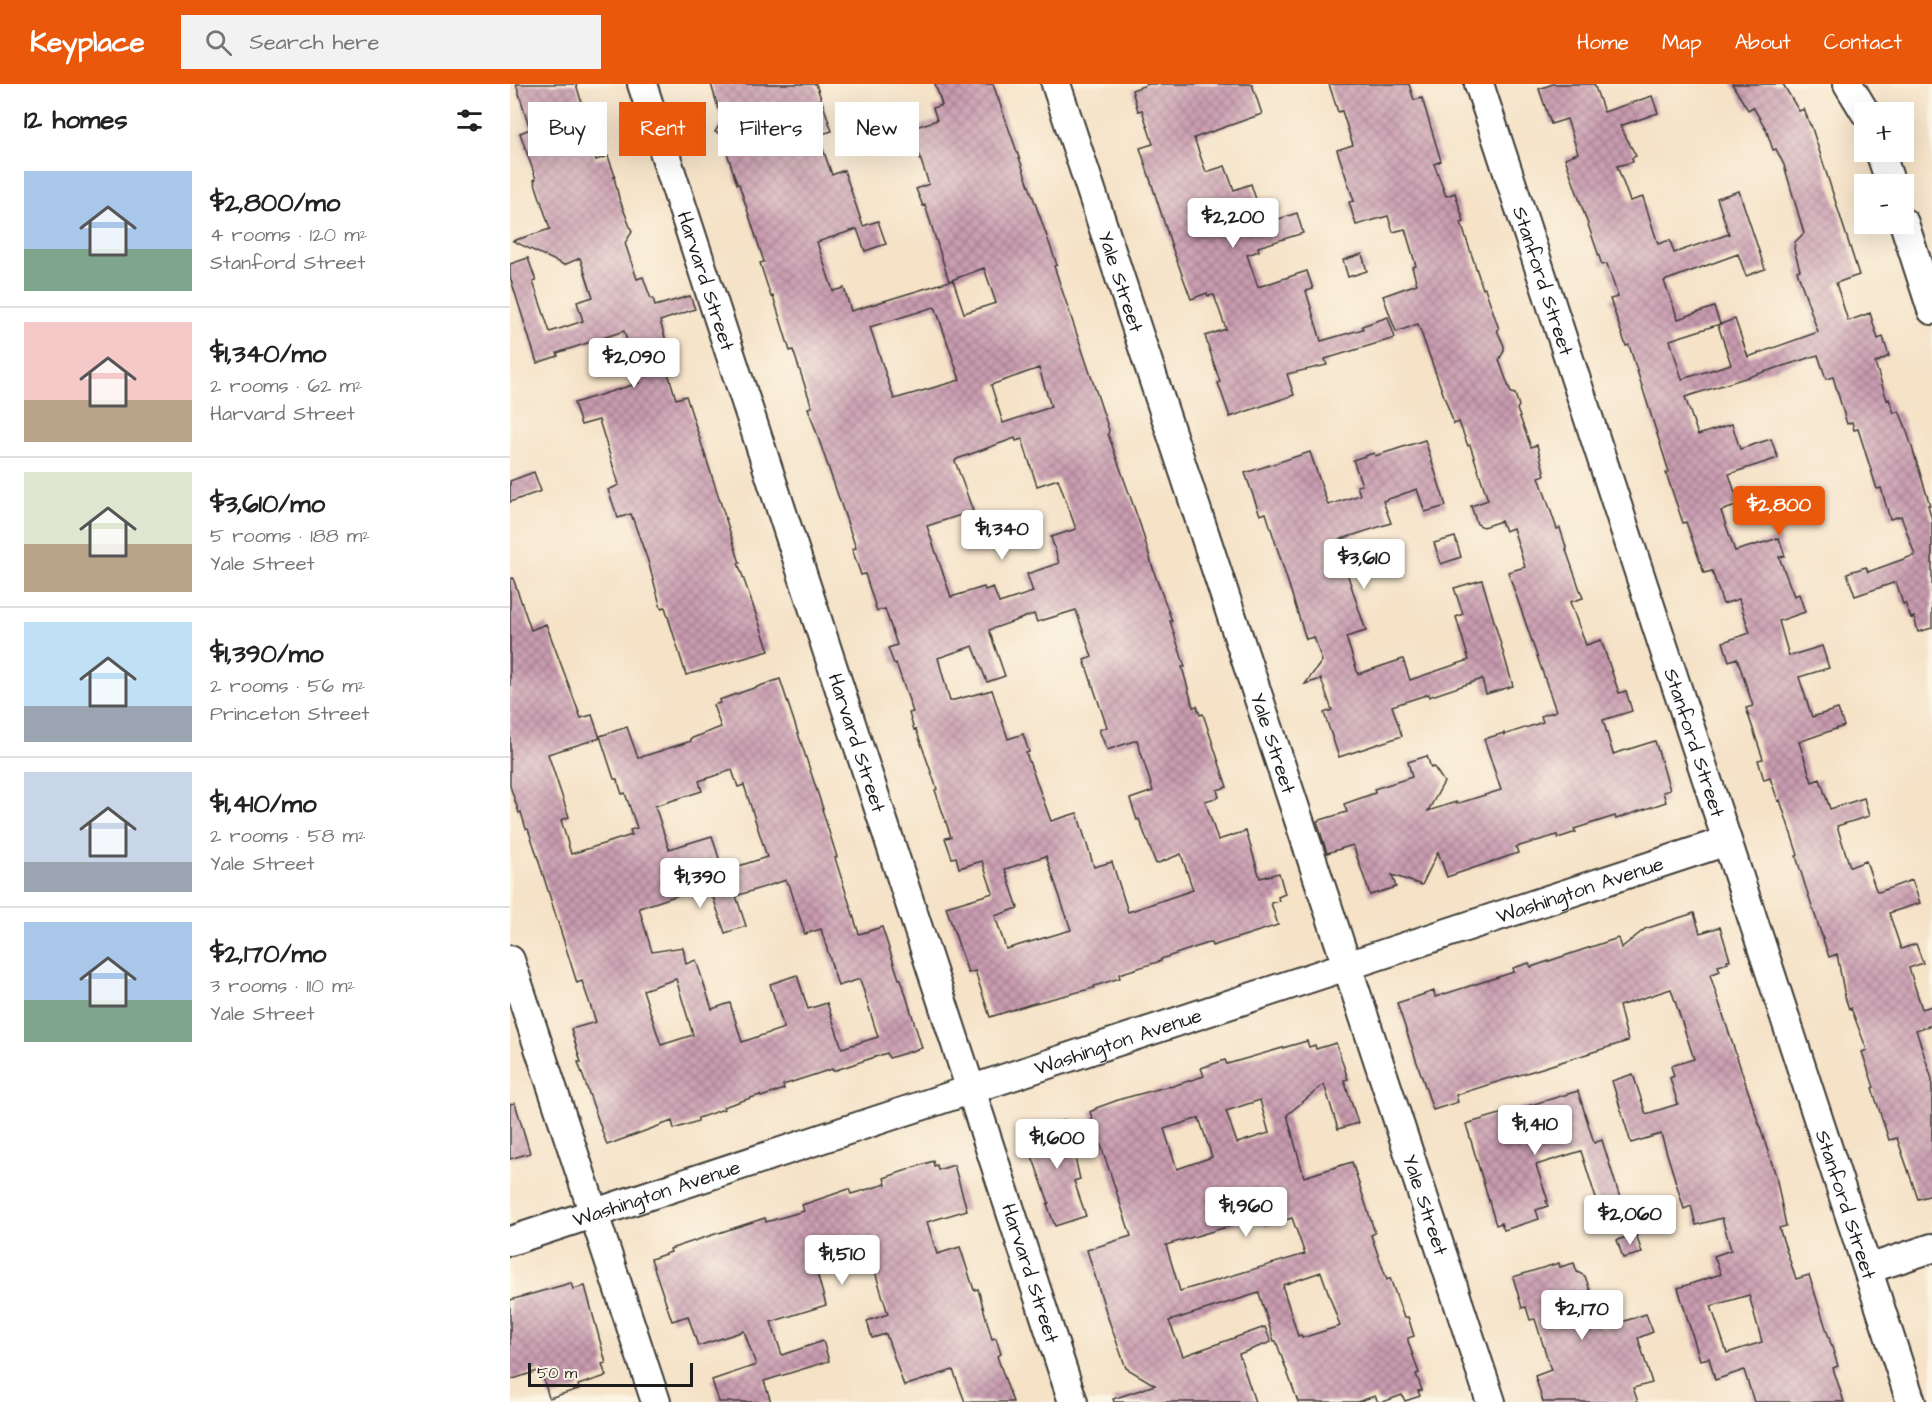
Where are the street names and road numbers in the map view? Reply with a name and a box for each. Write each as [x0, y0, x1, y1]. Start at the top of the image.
street label: Stanford Street [1505, 203, 1580, 359]
street label: Harvard Street [670, 208, 741, 354]
street label: Yale Street [1091, 228, 1150, 336]
street label: Stanford Street [1656, 665, 1731, 821]
street label: Harvard Street [821, 670, 892, 816]
street label: Yale Street [1243, 689, 1302, 797]
street label: Washington Avenue [1493, 850, 1668, 931]
street label: Washington Avenue [1031, 1001, 1206, 1083]
street label: Stanford Street [1808, 1126, 1883, 1283]
street label: Yale Street [1395, 1151, 1455, 1259]
street label: Washington Avenue [569, 1153, 744, 1234]
street label: Harvard Street [994, 1200, 1066, 1347]

